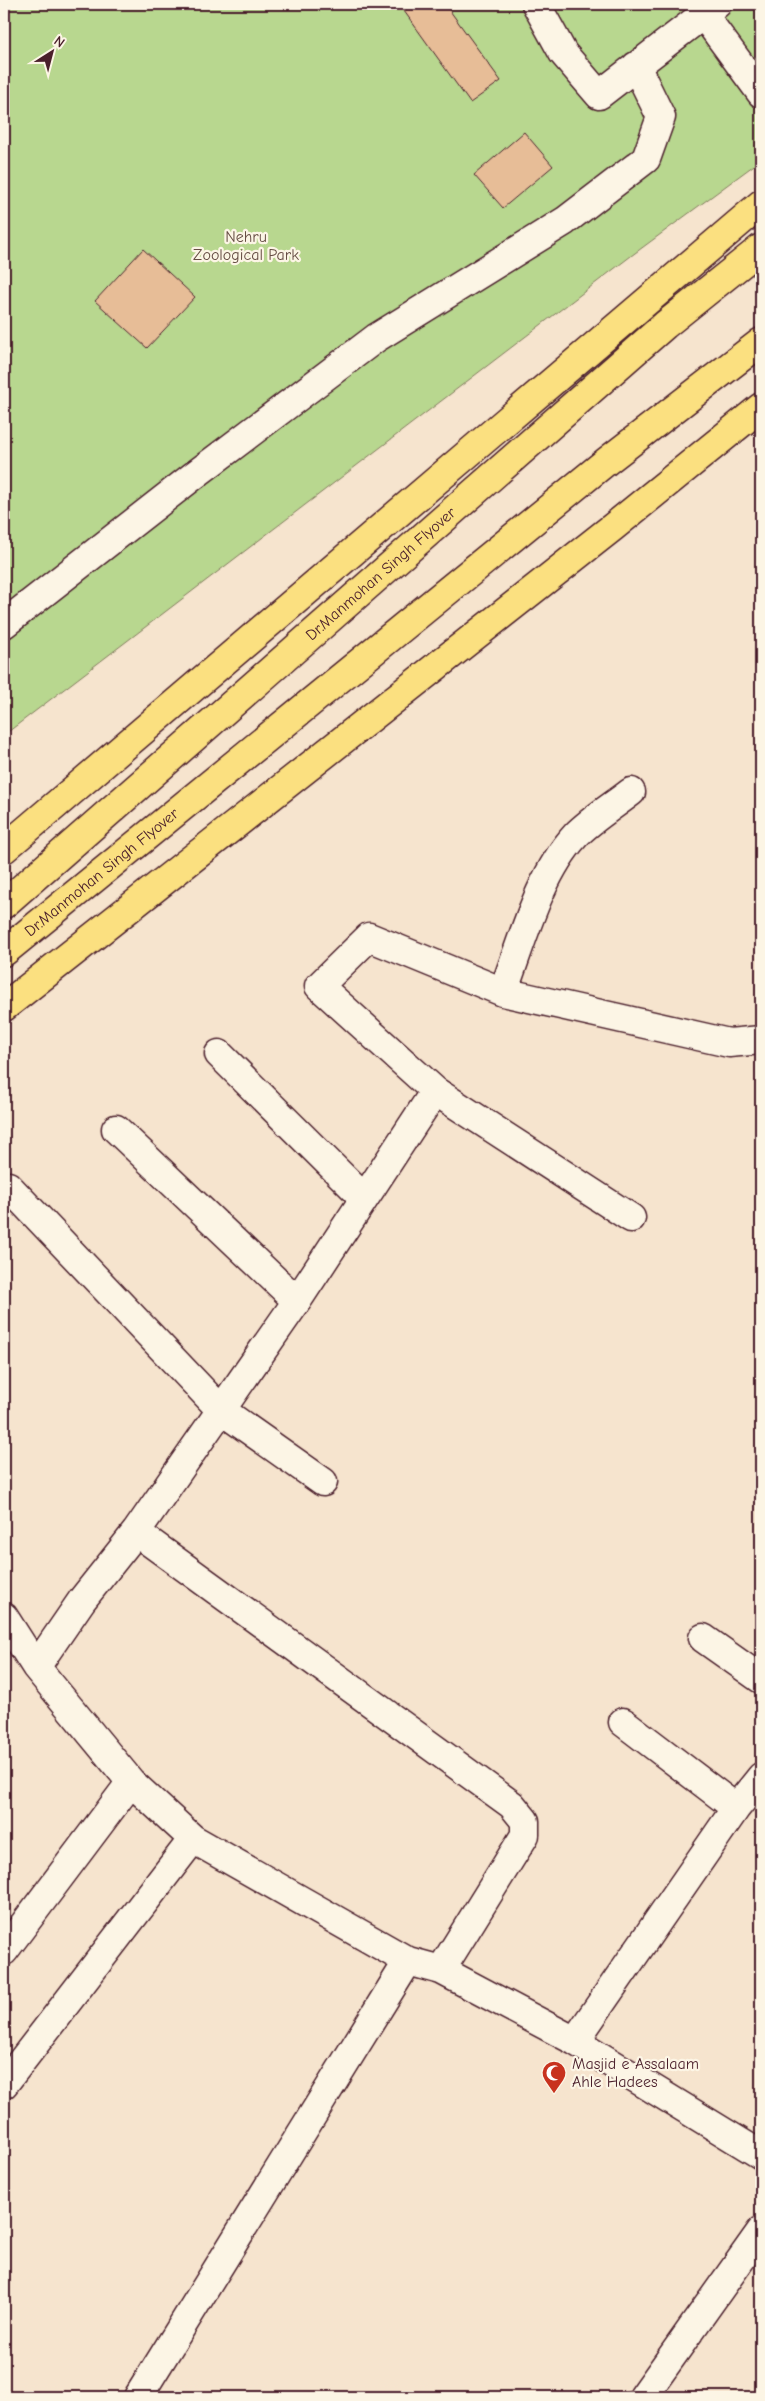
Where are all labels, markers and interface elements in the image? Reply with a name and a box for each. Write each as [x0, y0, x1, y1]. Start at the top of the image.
north arrow [28, 28, 78, 78]
text: N [51, 32, 68, 51]
park label: Nehru Zoological Park [193, 228, 299, 264]
street label: Dr.Manmohan Singh Flyover [302, 503, 460, 644]
street label: Dr.Manmohan Singh Flyover [21, 804, 183, 940]
place label: Masjid e Assalaam Ahle Hadees [572, 2055, 699, 2091]
mosque icon: Masjid e Assalaam Ahle Hadees [541, 2060, 567, 2094]

